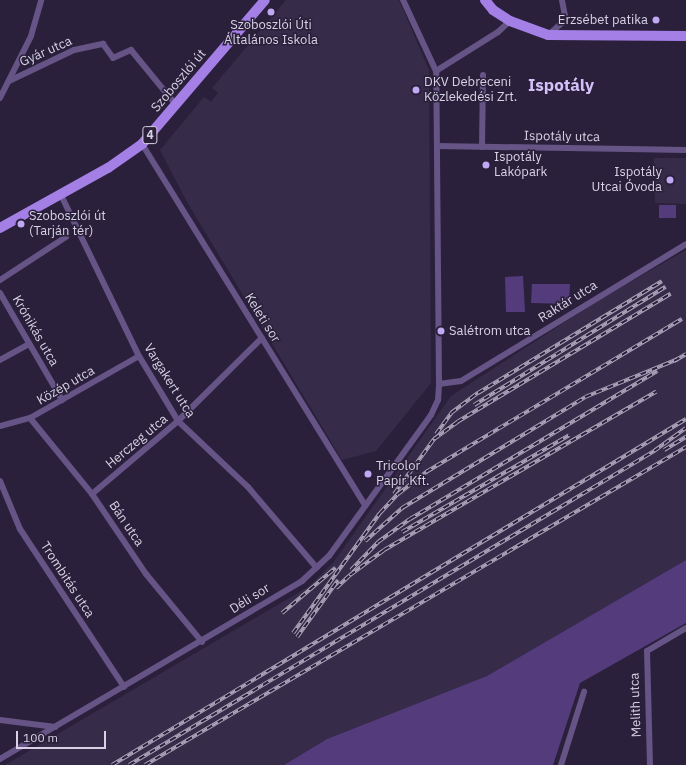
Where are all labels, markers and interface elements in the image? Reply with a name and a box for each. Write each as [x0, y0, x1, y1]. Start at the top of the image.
marker: Szoboszlói Úti Általános Iskola [266, 7, 276, 17]
place label: Erzsébet patika [558, 12, 648, 28]
marker: Erzsébet patika [651, 15, 661, 25]
place label: Szoboszlói Úti Általános Iskola [224, 18, 318, 49]
street label: Gyár utca [17, 34, 75, 70]
street label: Szoboszlói út [148, 47, 210, 115]
place label: DKV Debreceni Közlekedési Zrt. [424, 75, 517, 106]
district label: Ispotály [528, 76, 594, 96]
marker: DKV Debreceni Közlekedési Zrt. [411, 85, 421, 95]
road number: 4 [142, 125, 158, 145]
street label: Ispotály utca [524, 129, 600, 145]
place label: Ispotály Lakópark [494, 150, 547, 181]
marker: Ispotály Lakópark [481, 160, 491, 170]
place label: Ispotály Utcai Óvoda [592, 165, 662, 196]
marker: Ispotály Utcai Óvoda [665, 175, 675, 185]
place label: Szoboszlói út (Tarján tér) [29, 209, 106, 240]
marker: Szoboszlói út (Tarján tér) [16, 219, 26, 229]
street label: Raktár utca [536, 278, 600, 326]
street label: Keleti sor [241, 291, 283, 345]
street label: Krónikás utca [8, 293, 62, 369]
place label: Salétrom utca [449, 323, 531, 339]
marker: Salétrom utca [436, 326, 446, 336]
street label: Vargakert utca [140, 341, 198, 421]
street label: Közép utca [34, 363, 98, 409]
street label: Herczeg utca [103, 412, 171, 472]
place label: Tricolor Papír Kft. [376, 459, 430, 490]
marker: Tricolor Papír Kft. [363, 469, 373, 479]
street label: Bán utca [105, 498, 147, 550]
street label: Trombitás utca [37, 539, 97, 621]
street label: Déli sor [227, 581, 273, 617]
street label: Melith utca [627, 672, 645, 738]
scale bar [18, 723, 108, 749]
text: 100 m [23, 730, 58, 745]

